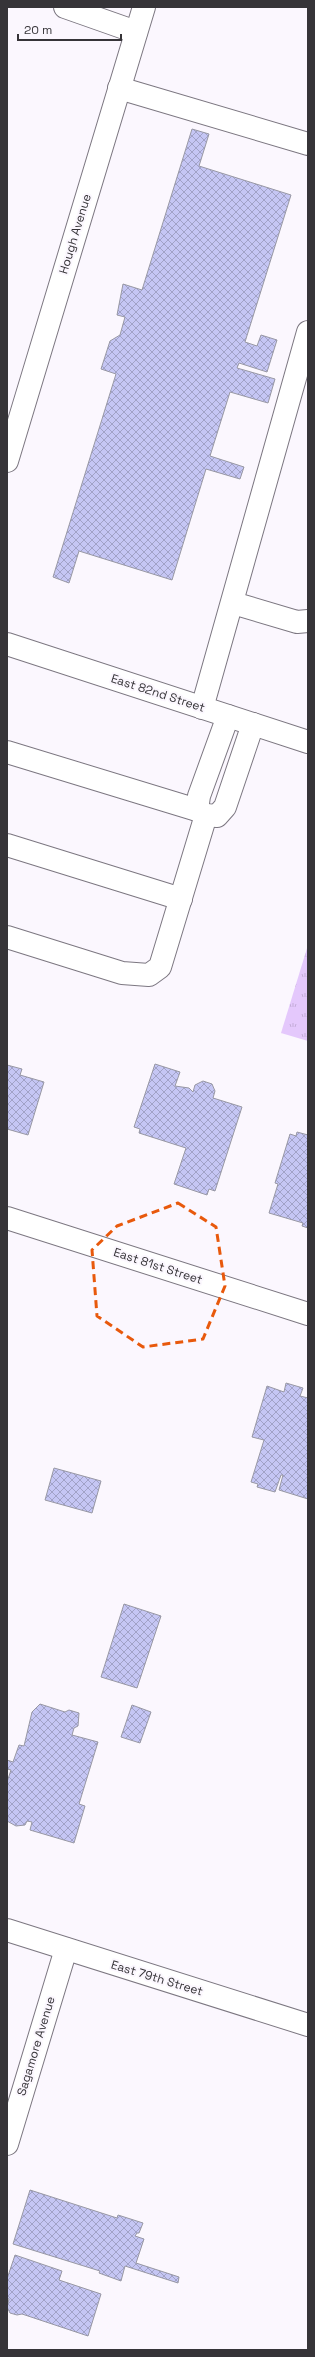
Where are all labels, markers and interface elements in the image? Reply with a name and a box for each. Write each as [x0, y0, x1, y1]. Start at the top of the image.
scale bar [18, 16, 121, 42]
text: 20 m [24, 22, 52, 38]
street label: Hough Avenue [55, 192, 95, 276]
street label: East 82nd Street [109, 670, 207, 716]
street label: East 81st Street [112, 1244, 204, 1288]
street label: East 79th Street [109, 1956, 205, 2000]
street label: Sagamore Avenue [13, 1994, 59, 2098]

